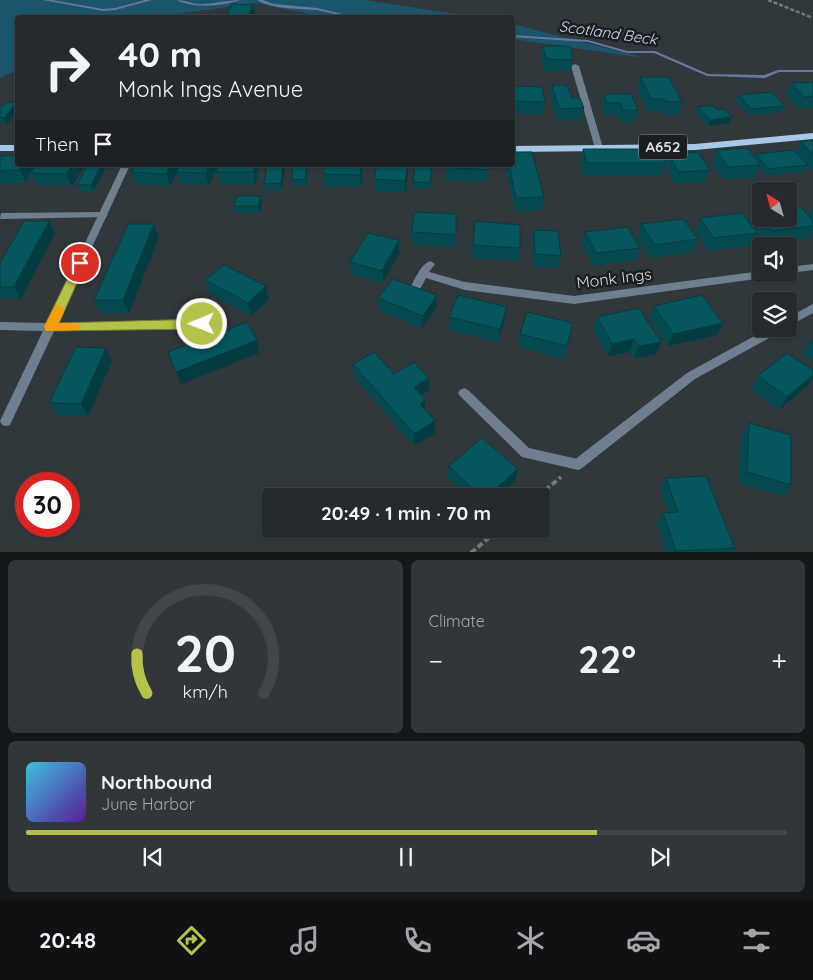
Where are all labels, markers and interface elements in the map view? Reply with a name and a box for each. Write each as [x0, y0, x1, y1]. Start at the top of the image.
water label: Scotland Beck [558, 16, 660, 49]
text: 40 m [118, 32, 202, 76]
icon: right [35, 35, 100, 100]
text: Monk Ings Avenue [118, 75, 303, 103]
icon: arrive [89, 130, 117, 158]
text: Then [35, 132, 79, 156]
road number: A652 [639, 134, 687, 160]
north arrow [752, 182, 798, 228]
map controls [752, 182, 797, 337]
button: sound [752, 237, 797, 282]
pin [59, 242, 101, 284]
icon: arrive [66, 249, 94, 277]
street label: Monk Ings [575, 263, 653, 293]
button: layers [752, 292, 797, 337]
position arrow [175, 297, 227, 349]
speed limit sign: 30 [15, 472, 80, 537]
text: 20:49 · 1 min · 70 m [321, 501, 491, 525]
text: Climate [429, 611, 485, 631]
text: 20 [174, 620, 236, 685]
text: 22° [578, 635, 636, 683]
text: − [429, 643, 443, 678]
text: + [771, 643, 787, 678]
text: km/h [183, 680, 228, 702]
text: Northbound [101, 770, 212, 794]
text: June Harbor [101, 794, 195, 814]
icon: previous [139, 843, 167, 871]
icon: pause [392, 843, 420, 871]
icon: next [646, 843, 674, 871]
icon: directions [174, 923, 209, 958]
icon: music [287, 923, 322, 958]
icon: phone [400, 923, 435, 958]
icon: climate [513, 923, 548, 958]
icon: car [626, 923, 661, 958]
icon: filters [739, 923, 774, 958]
text: 20:48 [39, 926, 96, 954]

